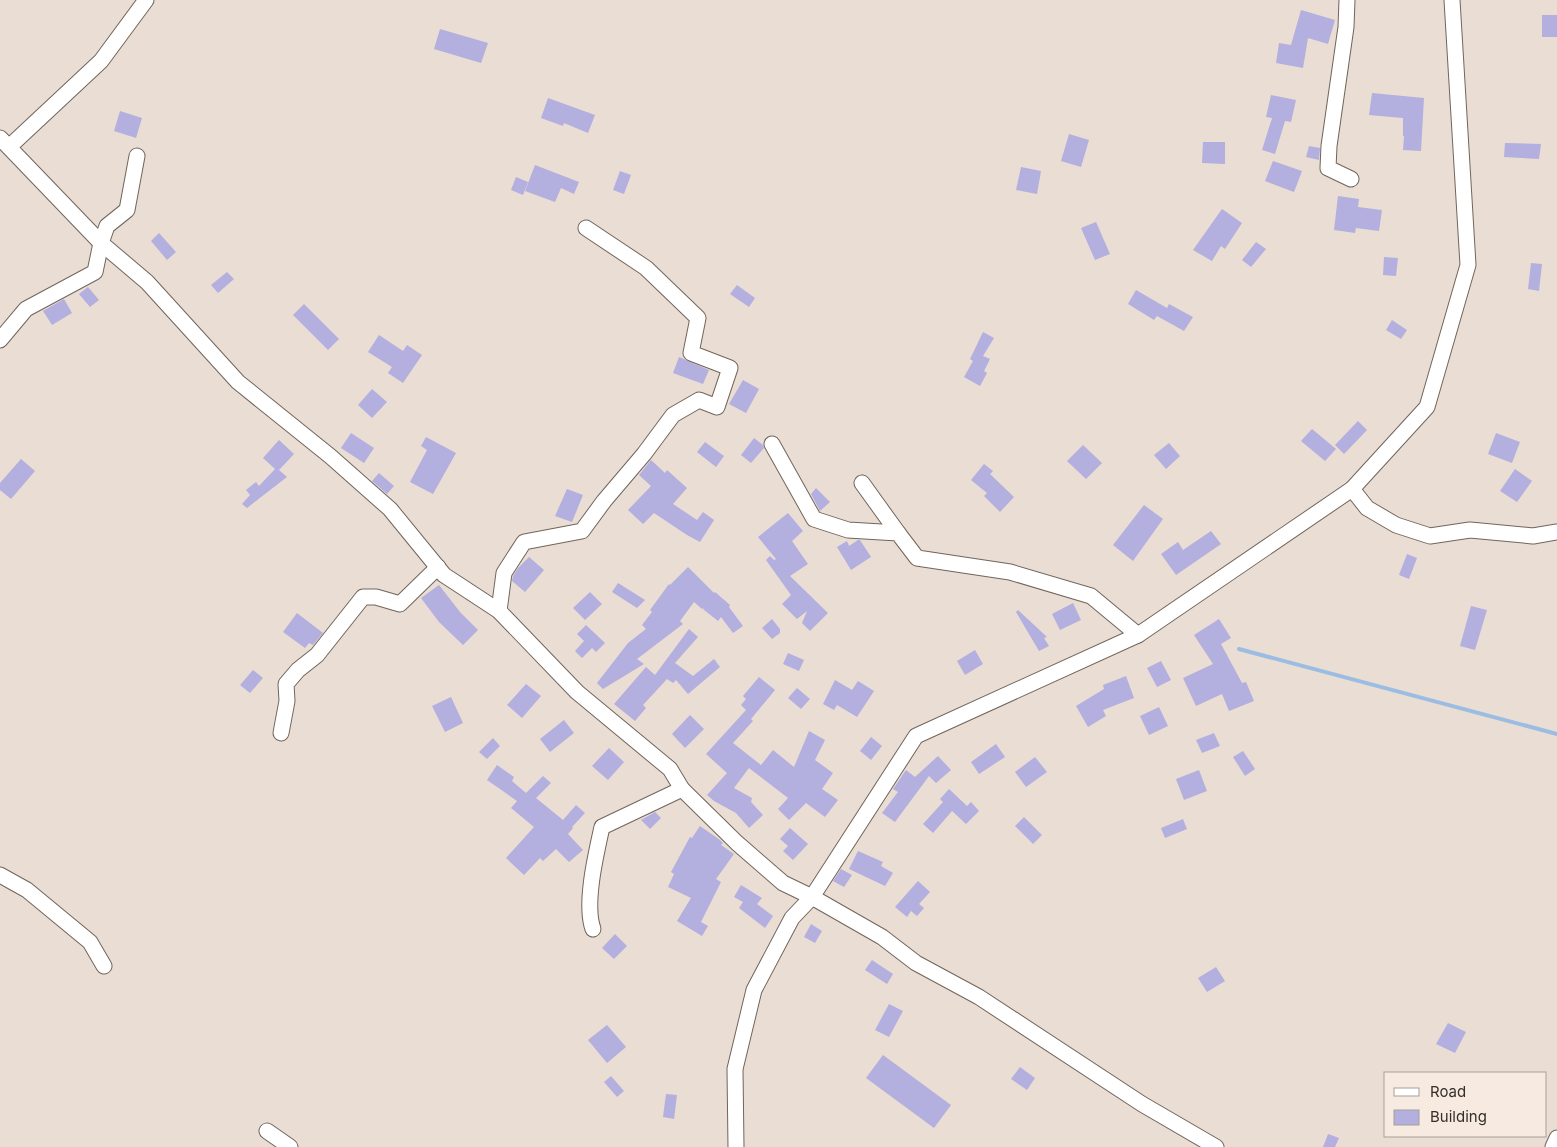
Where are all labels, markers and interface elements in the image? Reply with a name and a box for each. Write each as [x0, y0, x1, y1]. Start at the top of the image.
legend [1384, 1072, 1547, 1137]
text: Road [1430, 1082, 1466, 1101]
text: Building [1430, 1107, 1487, 1126]

